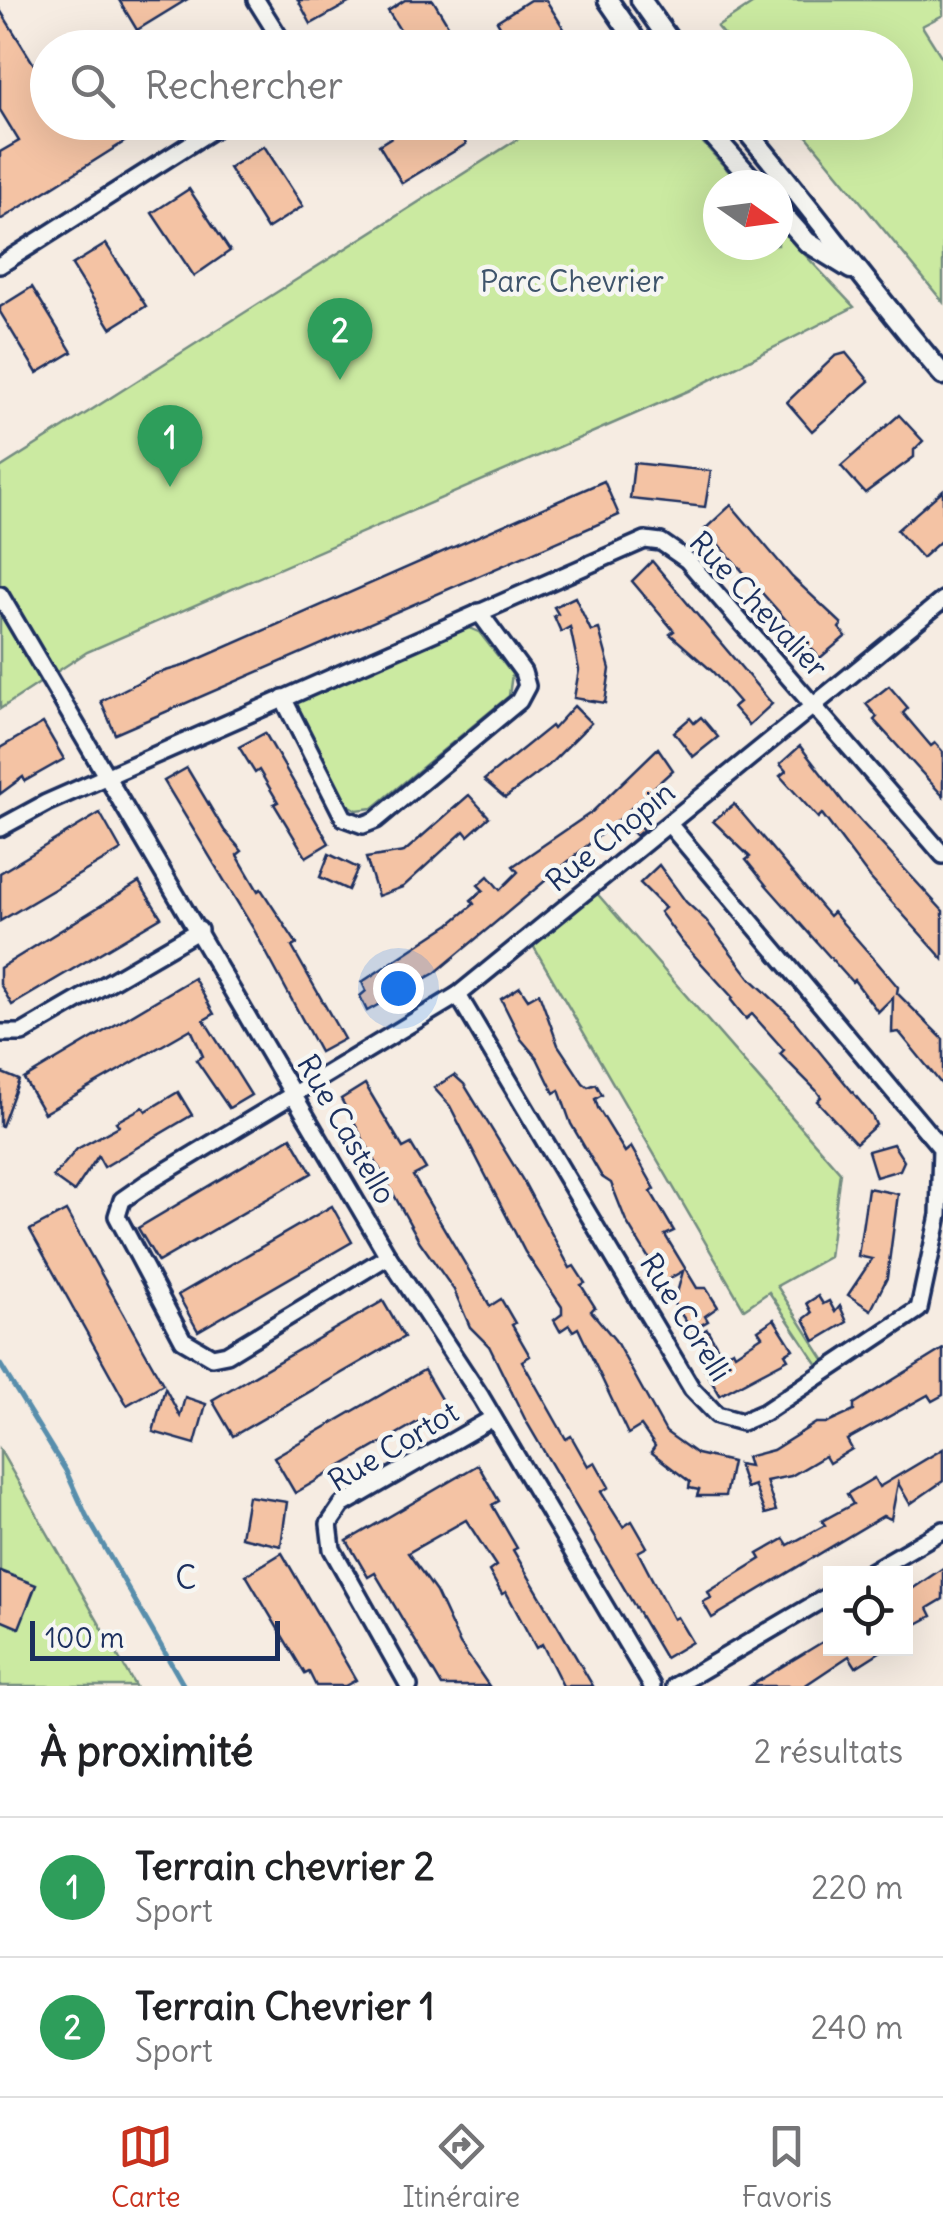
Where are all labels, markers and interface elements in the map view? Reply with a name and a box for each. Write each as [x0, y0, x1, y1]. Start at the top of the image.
search box [30, 30, 913, 140]
icon: search [65, 58, 120, 113]
text: Rechercher [145, 62, 343, 109]
north arrow [703, 170, 793, 260]
park label: Parc Chevrier [480, 262, 664, 300]
pin: 2 [308, 298, 372, 380]
pin: 1 [138, 404, 202, 487]
street label: Rue Chevalier [682, 523, 836, 685]
street label: Rue Chopin [538, 773, 682, 899]
your location [373, 963, 424, 1014]
street label: Rue Castello [289, 1048, 405, 1210]
street label: Rue Corelli [632, 1246, 740, 1388]
street label: Rue Cortot [321, 1392, 465, 1500]
district label: C [175, 1557, 199, 1598]
map controls [823, 1566, 913, 1656]
button: locate [823, 1566, 913, 1656]
scale bar [30, 1616, 280, 1660]
text: 100 m [45, 1620, 124, 1656]
text: À proximité [40, 1725, 253, 1777]
text: 2 résultats [754, 1731, 903, 1772]
text: Terrain chevrier 2 [135, 1843, 435, 1890]
text: 1 [66, 1867, 79, 1908]
text: 220 m [811, 1867, 903, 1908]
text: Sport [135, 1890, 213, 1931]
text: Terrain Chevrier 1 [135, 1983, 435, 2030]
text: 2 [64, 2007, 81, 2048]
text: 240 m [811, 2007, 903, 2048]
text: Sport [135, 2030, 213, 2071]
tab: Carte [111, 2119, 181, 2215]
tab: Itinéraire [402, 2119, 520, 2215]
tab: Favoris [742, 2119, 832, 2215]

